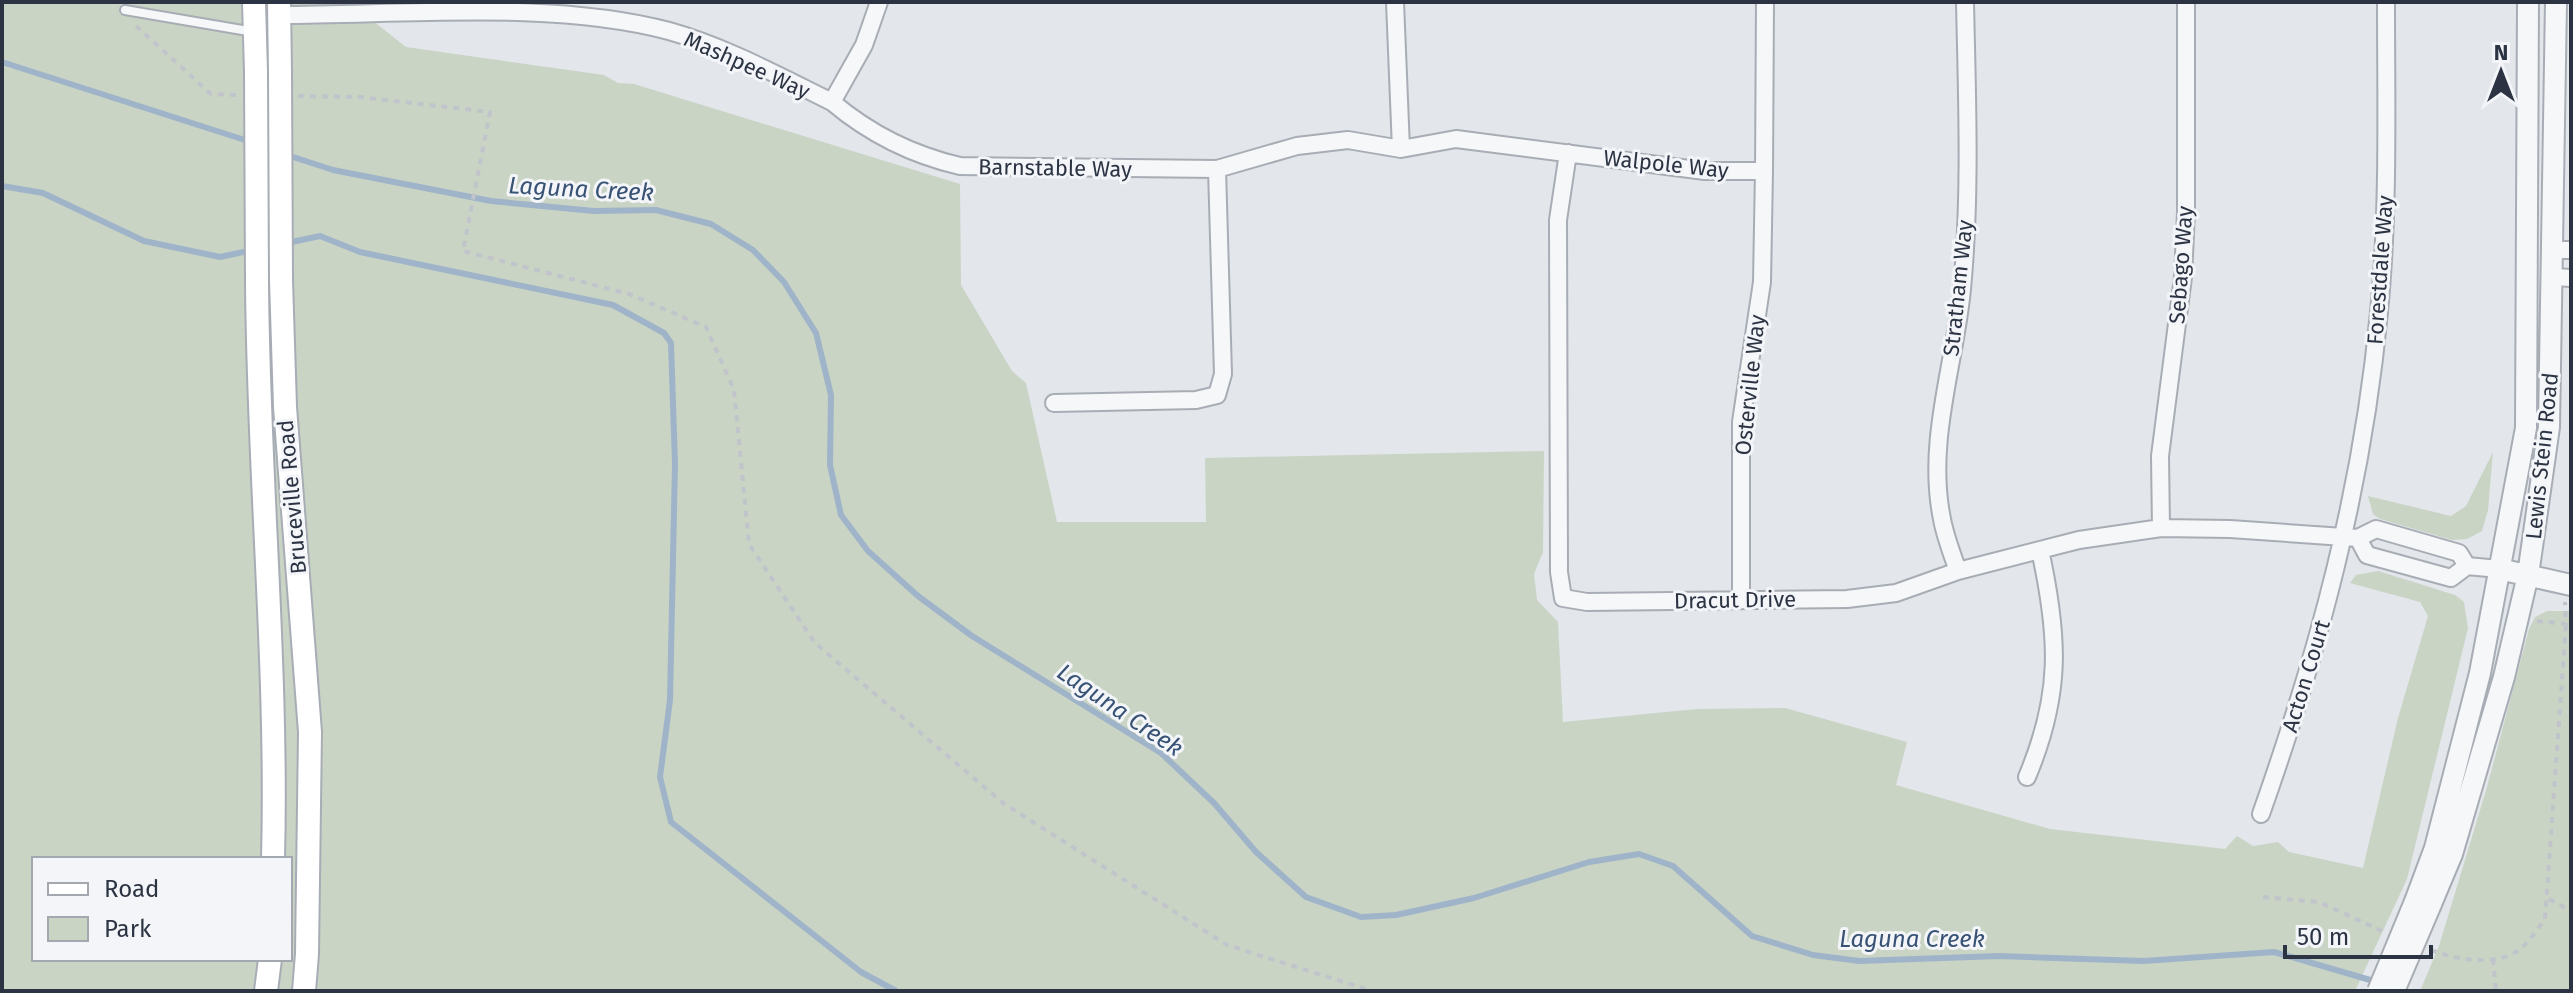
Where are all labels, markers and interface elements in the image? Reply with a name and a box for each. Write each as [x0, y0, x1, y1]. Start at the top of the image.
street label: Mashpee Way [680, 25, 814, 105]
north arrow [2461, 32, 2541, 112]
text: N [2494, 39, 2508, 66]
street label: Walpole Way [1602, 144, 1730, 184]
street label: Barnstable Way [978, 153, 1132, 183]
water label: Laguna Creek [508, 171, 654, 207]
street label: Forestdale Way [2361, 194, 2399, 346]
street label: Sebago Way [2163, 205, 2199, 325]
street label: Stratham Way [1937, 218, 1979, 358]
street label: Osterville Way [1729, 313, 1771, 457]
street label: Lewis Stein Road [2520, 371, 2564, 541]
street label: Bruceville Road [272, 419, 312, 575]
street label: Dracut Drive [1674, 585, 1796, 615]
street label: Acton Court [2276, 616, 2336, 736]
water label: Laguna Creek [1052, 658, 1188, 762]
legend [32, 857, 292, 961]
text: Road [104, 875, 159, 903]
scale bar [2285, 909, 2431, 959]
text: Park [104, 915, 152, 943]
text: 50 m [2297, 923, 2349, 951]
water label: Laguna Creek [1839, 925, 1985, 953]

